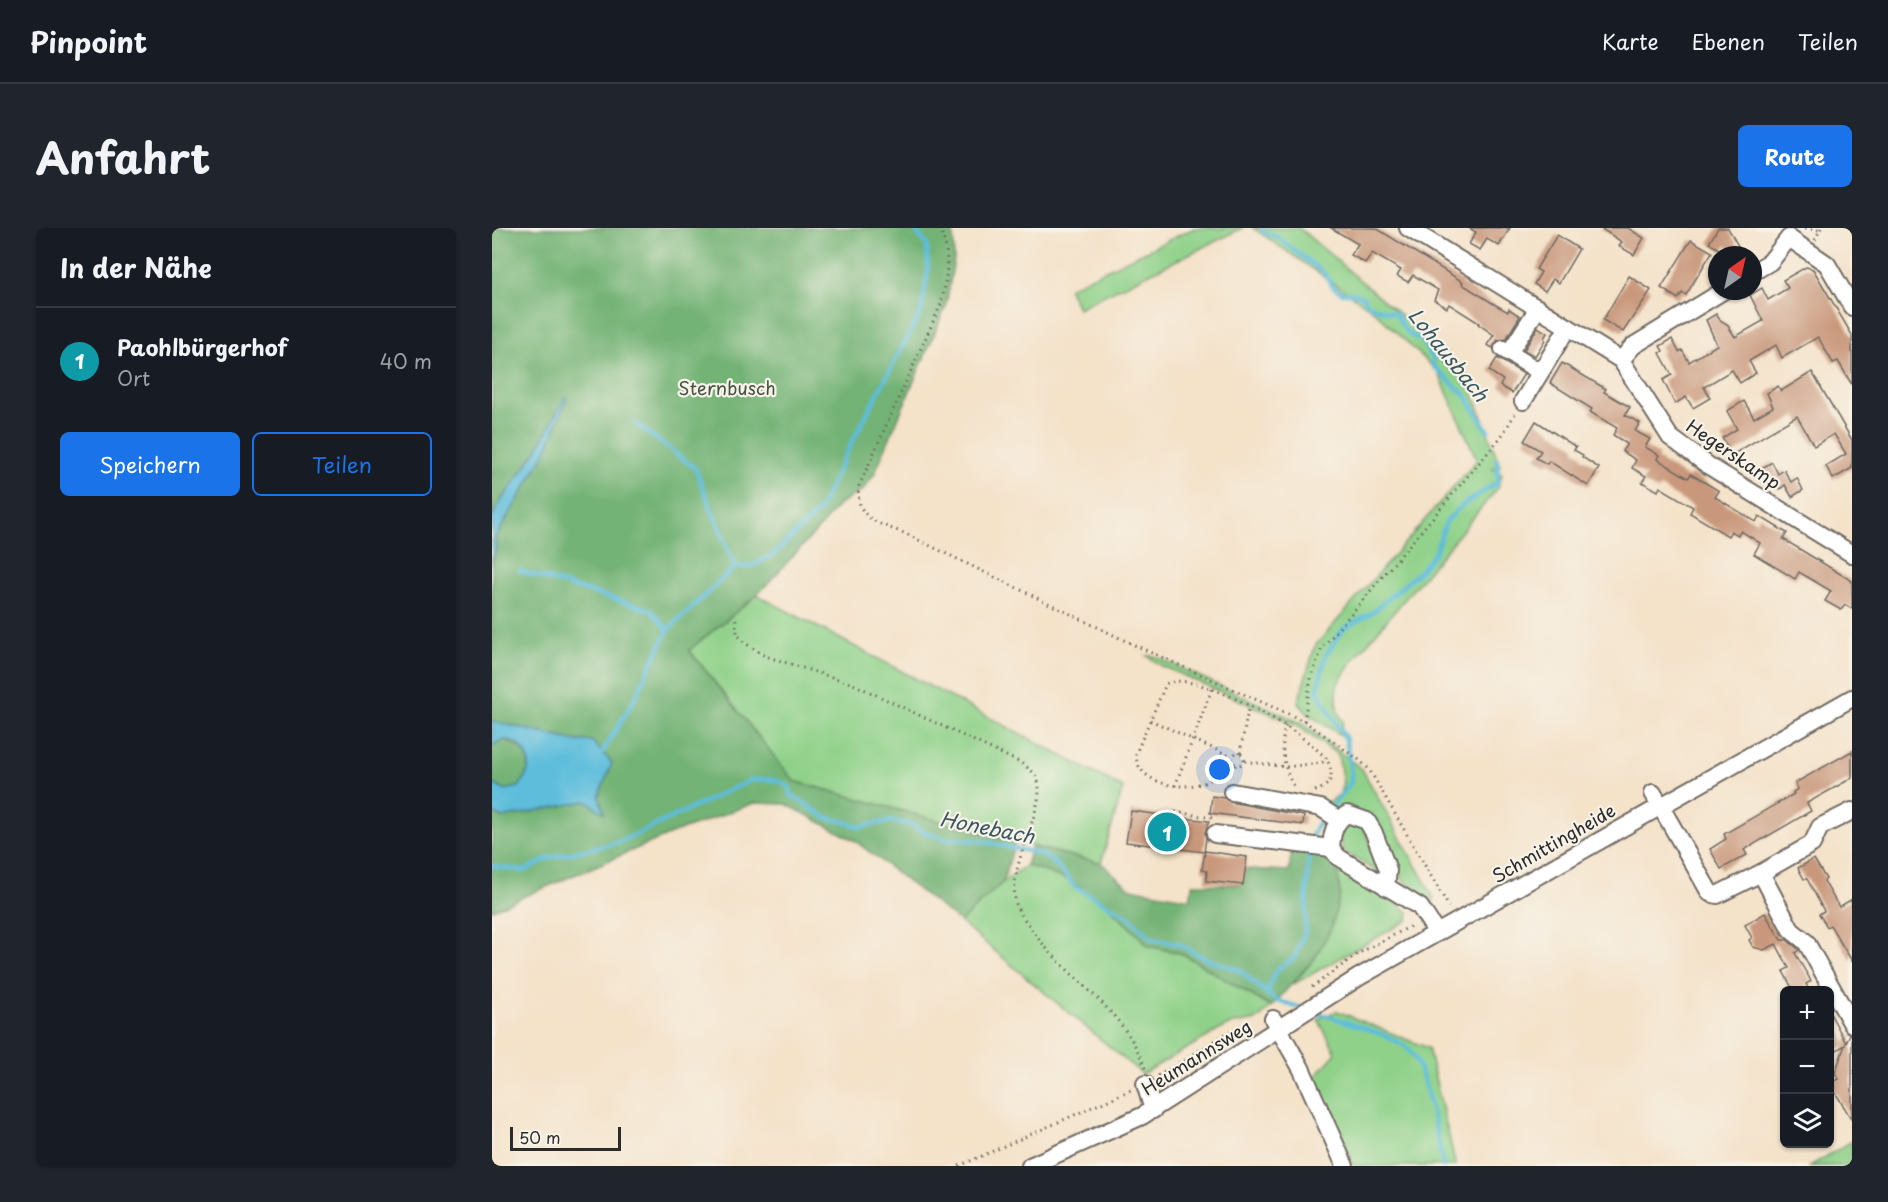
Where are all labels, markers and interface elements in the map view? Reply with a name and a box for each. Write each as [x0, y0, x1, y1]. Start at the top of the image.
text: Pinpoint [30, 20, 147, 63]
text: Karte [1602, 25, 1659, 57]
text: Ebenen [1692, 25, 1765, 57]
text: Teilen [1798, 25, 1858, 57]
text: Anfahrt [36, 125, 210, 188]
button: Route [1738, 125, 1852, 187]
north arrow [1708, 246, 1762, 300]
text: In der Nähe [60, 248, 212, 287]
water label: Lohausbach [1402, 301, 1496, 408]
text: Paohlbürgerhof [117, 330, 287, 363]
text: 1 [75, 346, 84, 376]
text: 40 m [380, 346, 432, 376]
text: Ort [117, 363, 150, 393]
park label: Sternbusch [678, 374, 776, 401]
street label: Hegerskamp [1681, 412, 1787, 495]
button: Speichern [60, 432, 240, 496]
button: Teilen [252, 432, 432, 496]
your location [1205, 755, 1234, 784]
street label: Schmittingheide [1487, 796, 1620, 889]
water label: Honebach [937, 803, 1037, 851]
pin: 1 [1148, 810, 1186, 854]
map controls [1780, 986, 1834, 1148]
button: + [1780, 986, 1834, 1040]
street label: Heumannsweg [1136, 1012, 1257, 1101]
button: − [1780, 1040, 1834, 1094]
button: layers [1780, 1094, 1834, 1148]
scale bar [510, 1124, 621, 1152]
text: 50 m [519, 1125, 560, 1149]

